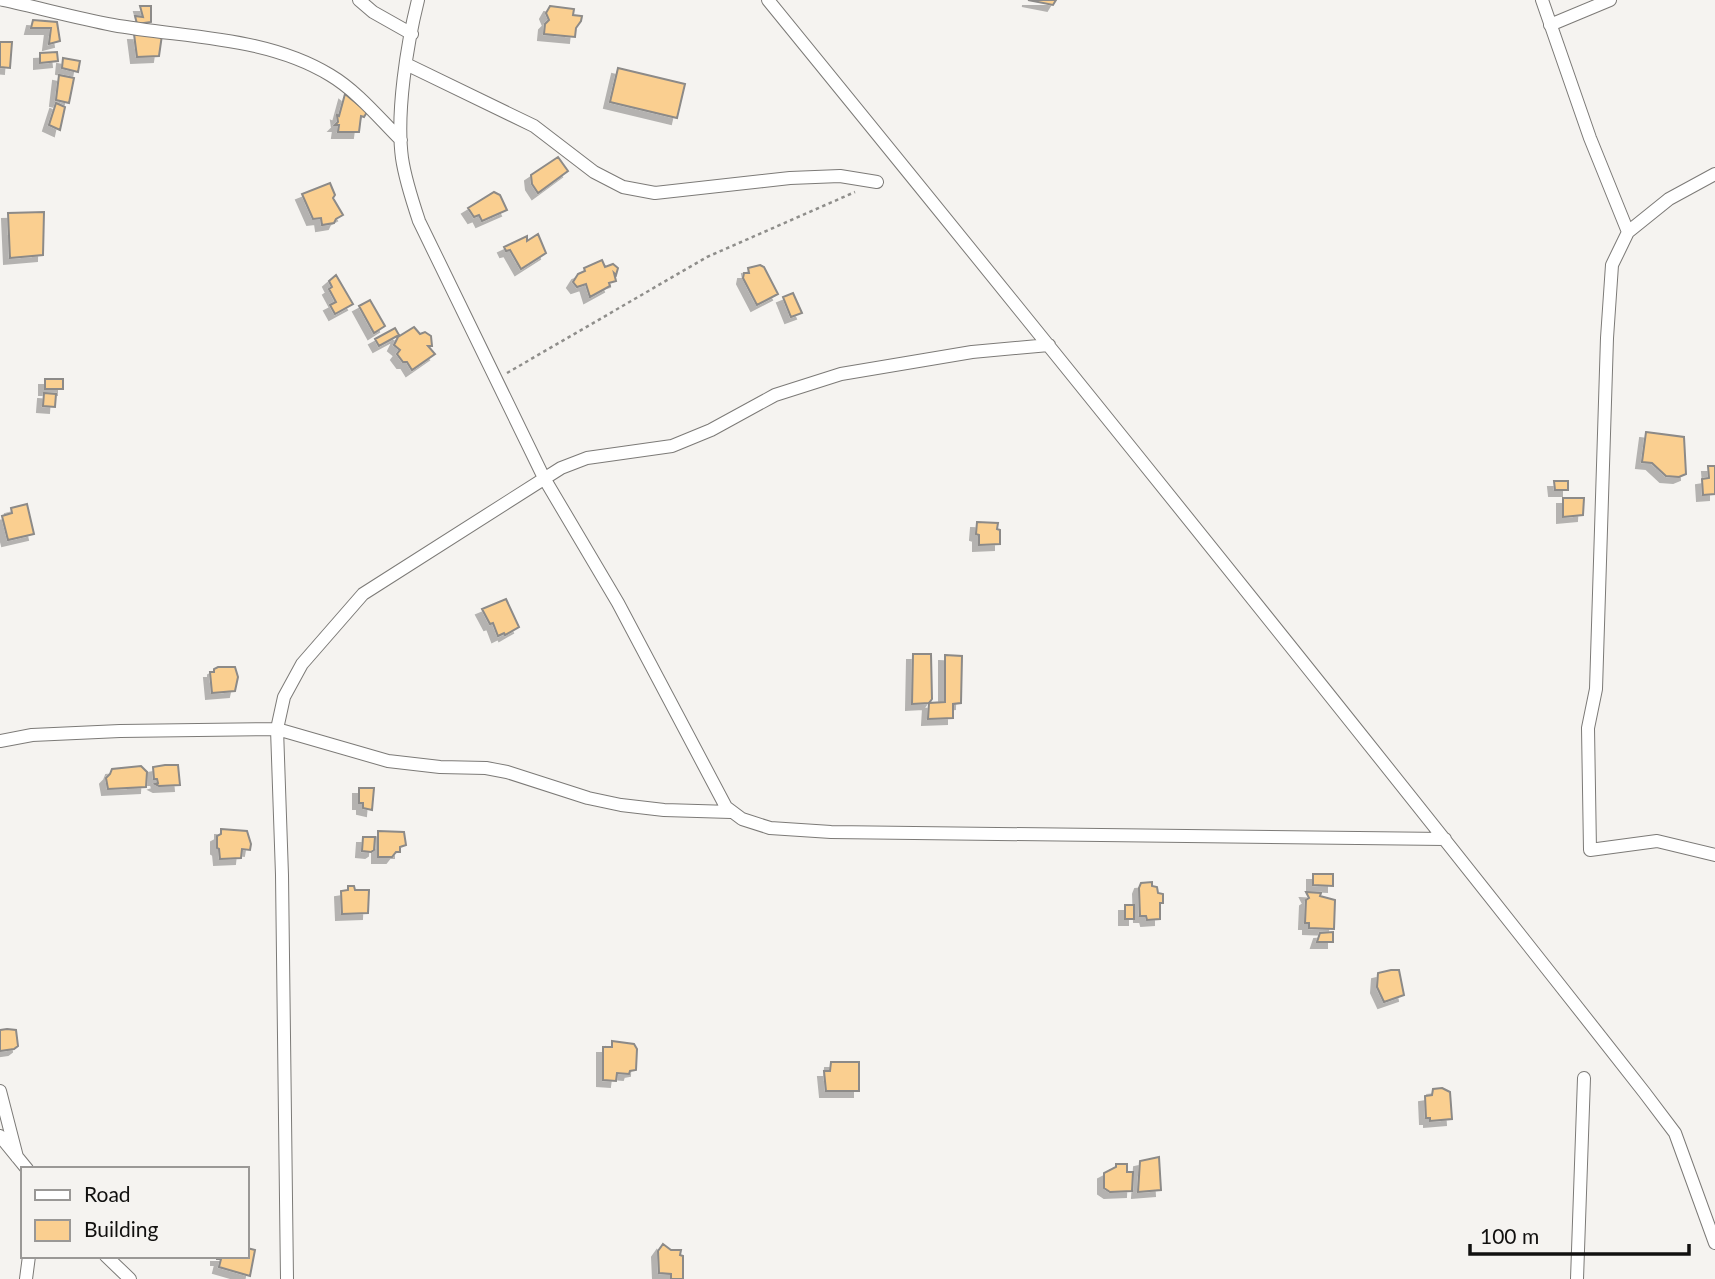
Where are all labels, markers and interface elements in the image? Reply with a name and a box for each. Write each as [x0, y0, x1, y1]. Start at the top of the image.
legend [21, 1167, 248, 1258]
text: Road [84, 1181, 131, 1206]
scale bar [1470, 1212, 1689, 1256]
text: Building [84, 1216, 159, 1241]
text: 100 m [1480, 1223, 1539, 1248]

